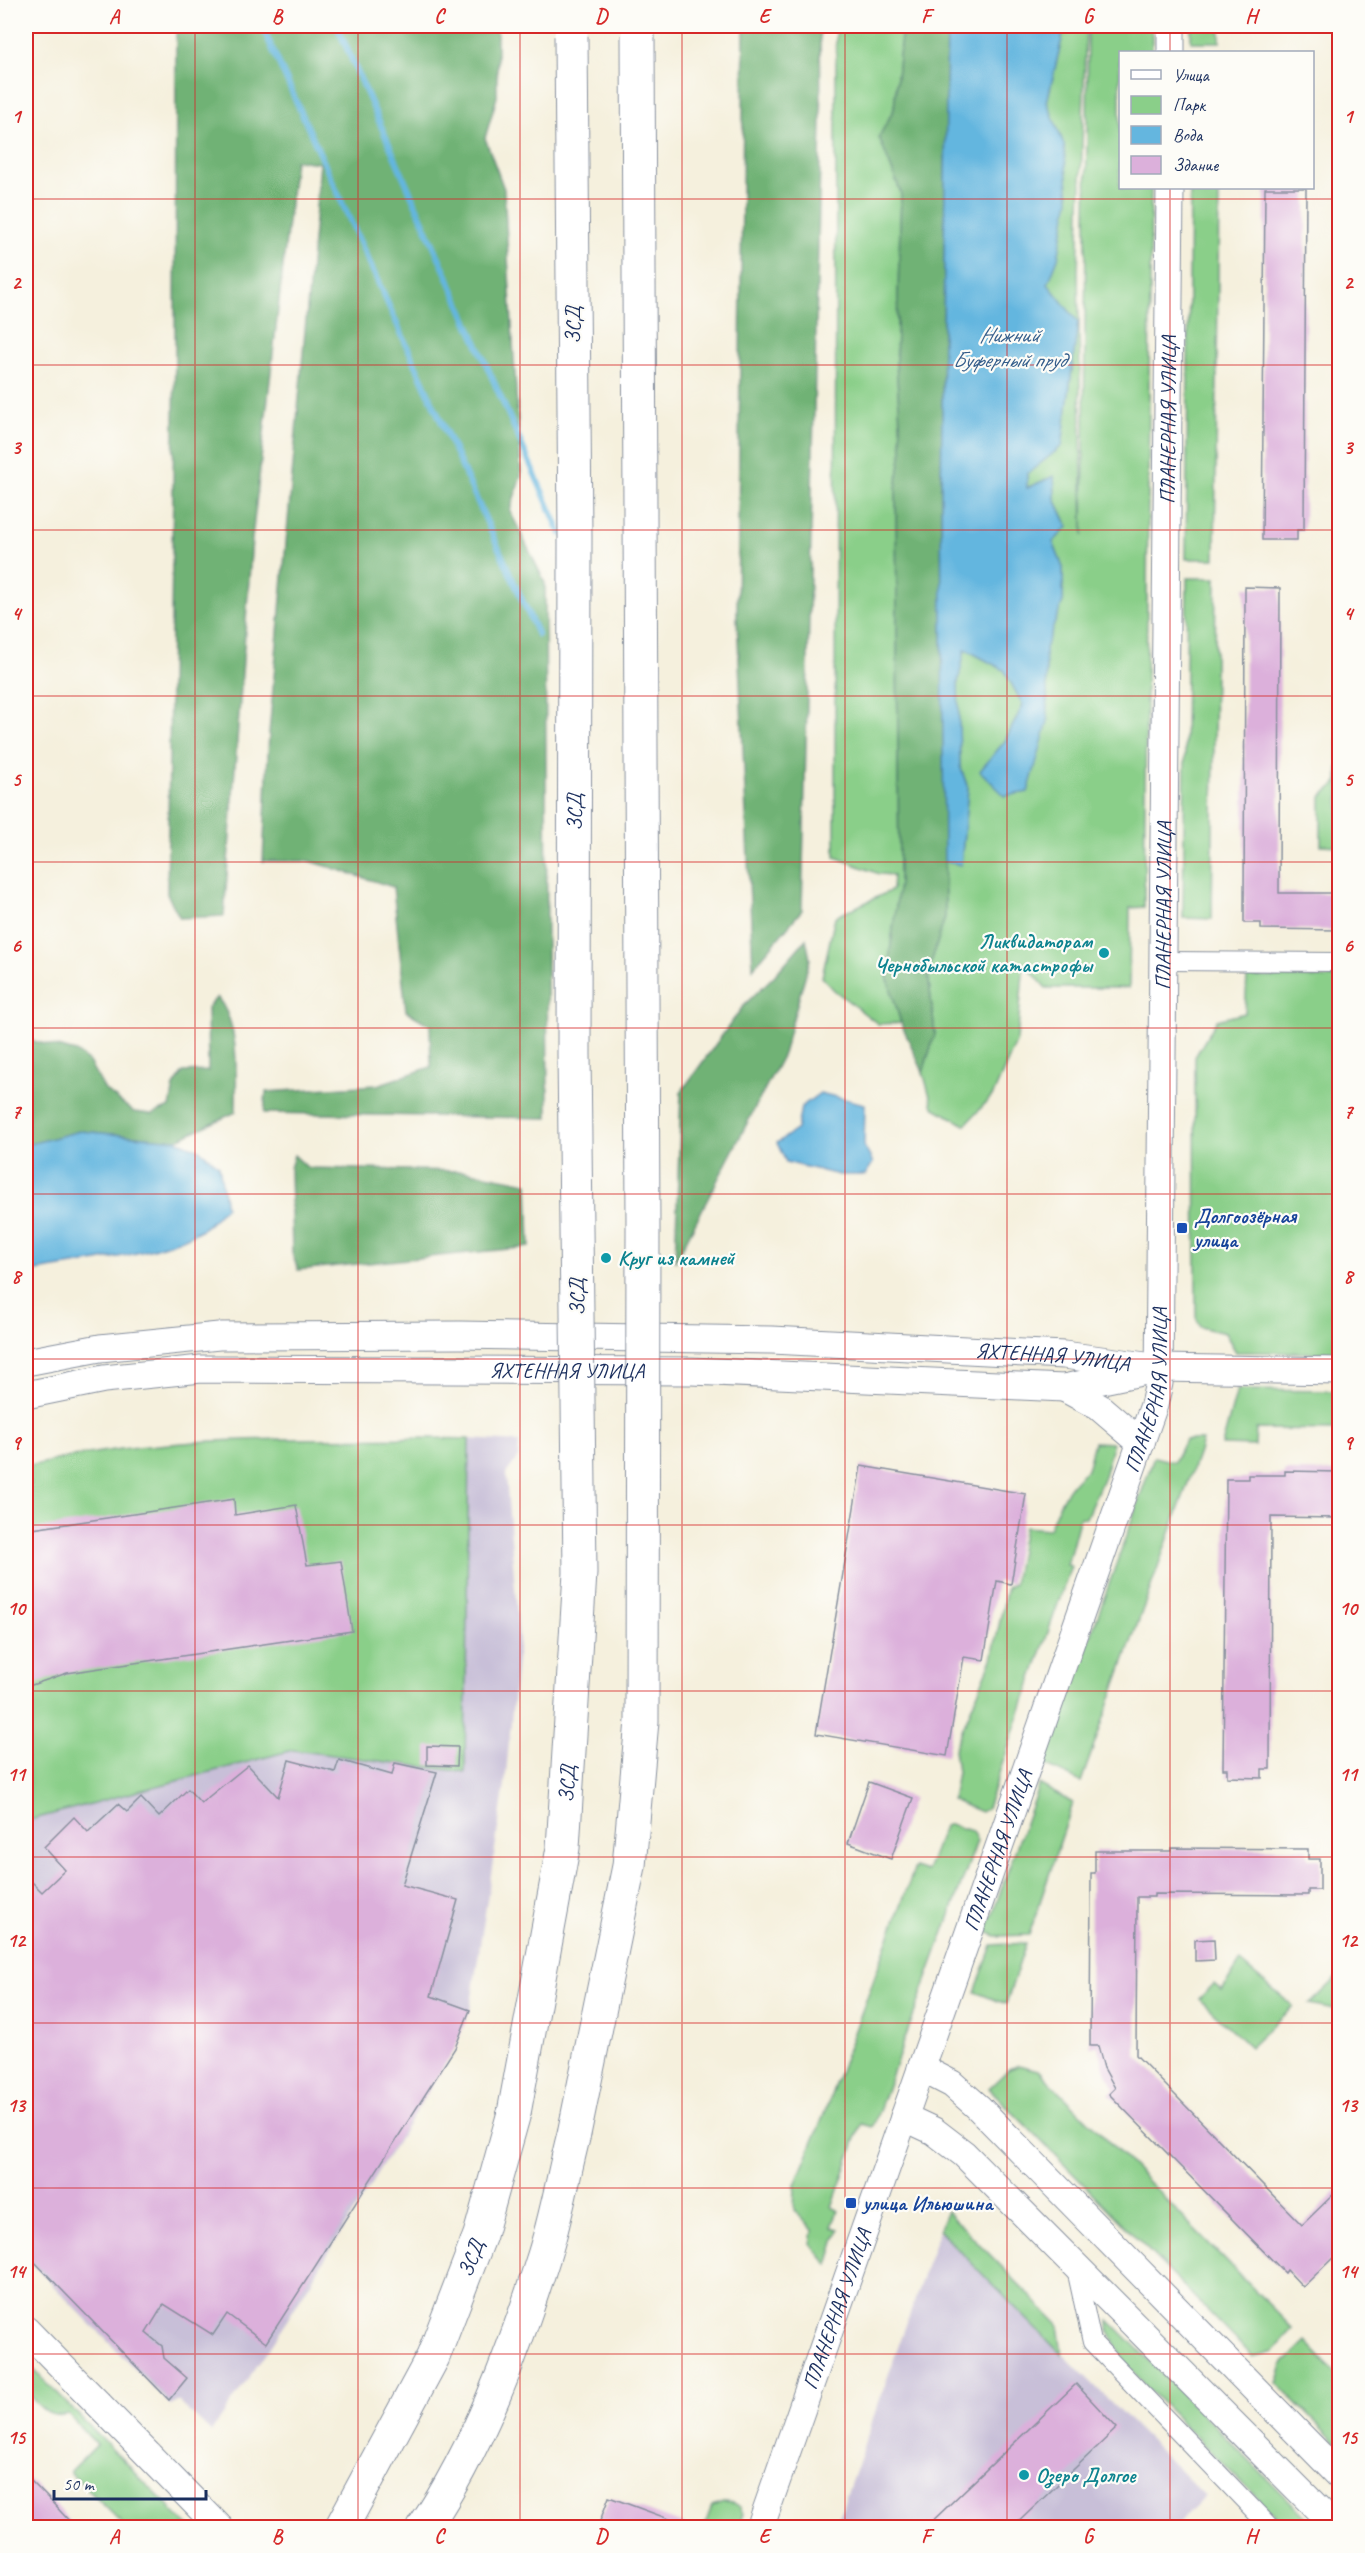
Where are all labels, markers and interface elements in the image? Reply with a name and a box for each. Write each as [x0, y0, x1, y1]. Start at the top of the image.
text: A [109, 4, 121, 29]
text: B [272, 4, 284, 29]
text: C [434, 4, 446, 29]
text: D [595, 4, 609, 29]
text: E [759, 4, 773, 29]
text: F [921, 4, 935, 29]
text: G [1083, 4, 1096, 29]
text: H [1245, 4, 1260, 29]
legend [1119, 51, 1314, 189]
text: Улица [1173, 64, 1210, 86]
text: Парк [1173, 94, 1207, 116]
text: 1 [12, 104, 23, 129]
text: 1 [1344, 104, 1355, 129]
text: Вода [1173, 124, 1204, 146]
text: Здание [1173, 154, 1219, 176]
text: 2 [12, 270, 23, 295]
text: 2 [1344, 270, 1355, 295]
street label: ЗСД [560, 305, 586, 344]
water label: Нижний Буферный пруд [953, 321, 1070, 374]
street label: ПЛАНЕРНАЯ УЛИЦА [1154, 334, 1182, 504]
text: 3 [12, 435, 23, 460]
text: 3 [1344, 435, 1355, 460]
text: 4 [12, 601, 24, 626]
text: 4 [1344, 601, 1356, 626]
text: 5 [12, 767, 23, 792]
text: 5 [1344, 767, 1355, 792]
street label: ЗСД [561, 792, 588, 831]
street label: ПЛАНЕРНАЯ УЛИЦА [1150, 820, 1177, 990]
place label: Ликвидаторам Чернобыльской катастрофы [874, 928, 1094, 978]
text: 6 [11, 933, 22, 958]
text: 6 [1343, 933, 1354, 958]
marker: Ликвидаторам Чернобыльской катастрофы [1097, 946, 1111, 960]
text: 7 [12, 1099, 23, 1124]
text: 7 [1344, 1099, 1355, 1124]
place label: Долгоозёрная улица [1192, 1203, 1298, 1253]
marker: Долгоозёрная улица [1175, 1221, 1189, 1235]
place label: Круг из камней [618, 1245, 736, 1271]
marker: Круг из камней [599, 1251, 613, 1265]
text: 8 [12, 1264, 24, 1289]
text: 8 [1344, 1264, 1356, 1289]
street label: ЗСД [564, 1277, 590, 1316]
street label: ПЛАНЕРНАЯ УЛИЦА [1118, 1306, 1173, 1476]
street label: ЯХТЕННАЯ УЛИЦА [975, 1337, 1133, 1377]
street label: ЯХТЕННАЯ УЛИЦА [489, 1357, 646, 1384]
text: 9 [12, 1430, 23, 1455]
text: 9 [1344, 1430, 1355, 1455]
text: 10 [7, 1596, 27, 1621]
text: 10 [1339, 1596, 1359, 1621]
text: 11 [7, 1762, 27, 1787]
text: 11 [1339, 1762, 1359, 1787]
street label: ЗСД [553, 1763, 581, 1803]
street label: ПЛАНЕРНАЯ УЛИЦА [958, 1765, 1038, 1934]
text: 12 [7, 1928, 27, 1953]
text: 12 [1339, 1928, 1359, 1953]
text: 13 [7, 2093, 27, 2118]
text: 13 [1339, 2093, 1359, 2118]
place label: улица Ильюшина [861, 2190, 994, 2216]
marker: улица Ильюшина [844, 2196, 858, 2210]
street label: ПЛАНЕРНАЯ УЛИЦА [797, 2224, 877, 2393]
street label: ЗСД [452, 2235, 490, 2280]
text: 14 [7, 2259, 28, 2284]
text: 14 [1339, 2259, 1360, 2284]
text: 15 [7, 2425, 27, 2450]
text: 15 [1339, 2425, 1359, 2450]
place label: Озеро Долгое [1036, 2462, 1137, 2489]
scale bar [54, 2463, 206, 2501]
marker: Озеро Долгое [1017, 2468, 1031, 2482]
text: 50 m [63, 2473, 96, 2495]
text: A [109, 2524, 121, 2549]
text: B [272, 2524, 284, 2549]
text: C [434, 2524, 446, 2549]
text: D [595, 2524, 609, 2549]
text: E [759, 2524, 773, 2549]
text: F [921, 2524, 935, 2549]
text: G [1083, 2524, 1096, 2549]
text: H [1245, 2524, 1260, 2549]

